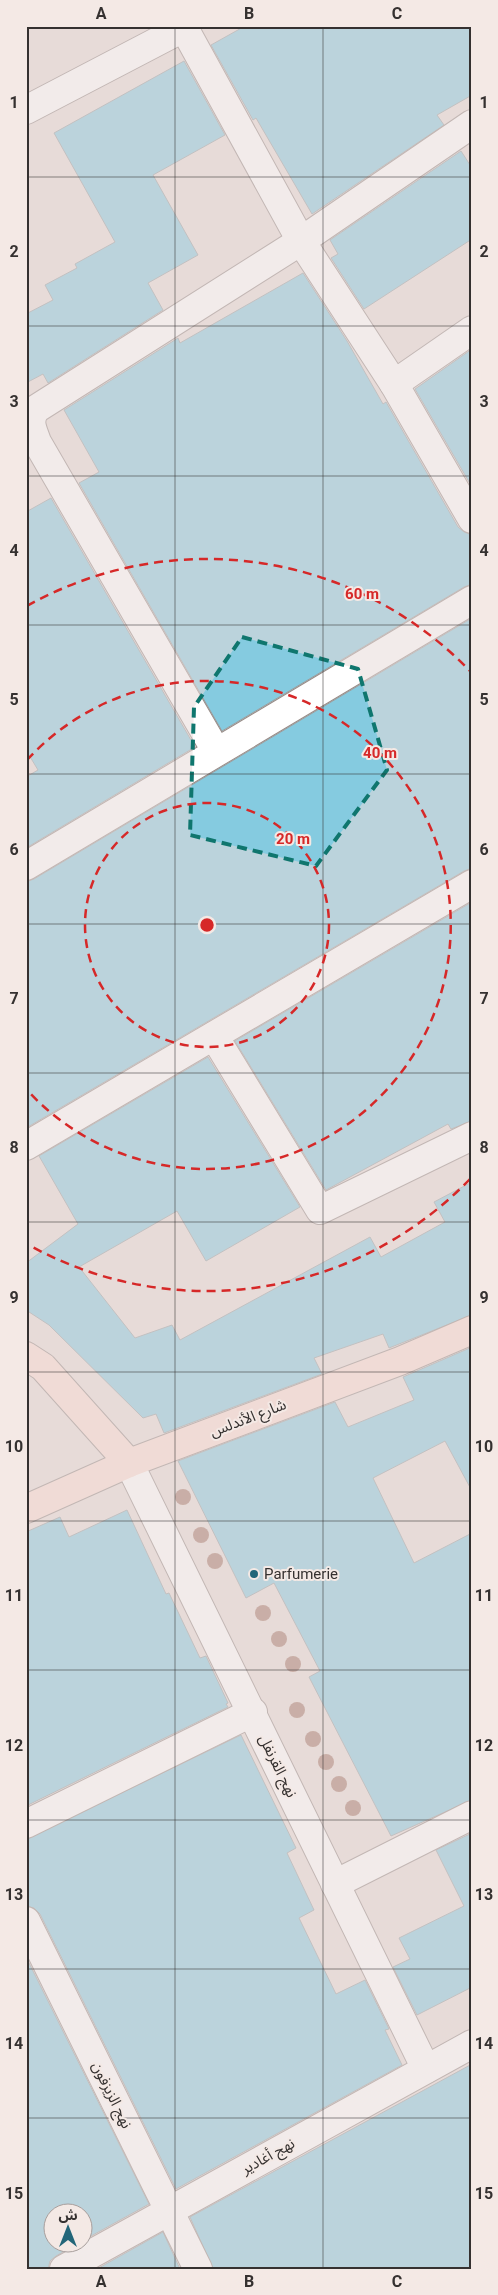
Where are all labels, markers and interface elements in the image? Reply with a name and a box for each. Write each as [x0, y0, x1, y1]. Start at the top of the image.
text: A [96, 4, 107, 23]
text: B [244, 4, 254, 23]
text: C [392, 4, 402, 23]
text: 1 [9, 93, 19, 112]
text: 1 [479, 93, 489, 112]
text: 2 [9, 242, 19, 261]
text: 2 [479, 242, 489, 261]
text: 3 [9, 392, 19, 411]
text: 3 [479, 392, 489, 411]
text: 4 [9, 541, 19, 560]
text: 4 [479, 541, 489, 560]
text: 60 m [345, 585, 379, 603]
text: 5 [9, 690, 19, 709]
text: 5 [479, 690, 489, 709]
text: 40 m [363, 744, 397, 762]
text: 20 m [276, 830, 310, 848]
text: 6 [9, 840, 19, 859]
text: 6 [479, 840, 489, 859]
centre of rings [198, 916, 216, 934]
text: 7 [9, 989, 19, 1008]
text: 7 [479, 989, 489, 1008]
text: 8 [9, 1138, 19, 1157]
text: 8 [479, 1138, 489, 1157]
text: 9 [9, 1288, 19, 1307]
text: 9 [479, 1288, 489, 1307]
street label: شارع الأندلس [207, 1395, 290, 1444]
text: 10 [5, 1437, 23, 1456]
text: 10 [475, 1437, 493, 1456]
place label: Parfumerie [264, 1565, 338, 1583]
marker: Parfumerie [248, 1568, 260, 1580]
text: 11 [5, 1586, 23, 1605]
text: 11 [475, 1586, 493, 1605]
street label: نهج القرنفل [252, 1732, 301, 1802]
text: 12 [5, 1736, 23, 1755]
text: 12 [475, 1736, 493, 1755]
text: 13 [5, 1885, 23, 1904]
text: 13 [475, 1885, 493, 1904]
text: 14 [5, 2034, 23, 2053]
text: 14 [475, 2034, 493, 2053]
street label: نهج الزيزفون [85, 2059, 136, 2133]
street label: نهج أغادير [237, 2134, 299, 2181]
text: 15 [5, 2184, 23, 2203]
text: 15 [475, 2184, 493, 2203]
north arrow [42, 2202, 92, 2252]
text: ش [58, 2207, 78, 2223]
text: A [96, 2272, 107, 2291]
text: B [244, 2272, 254, 2291]
text: C [392, 2272, 402, 2291]

